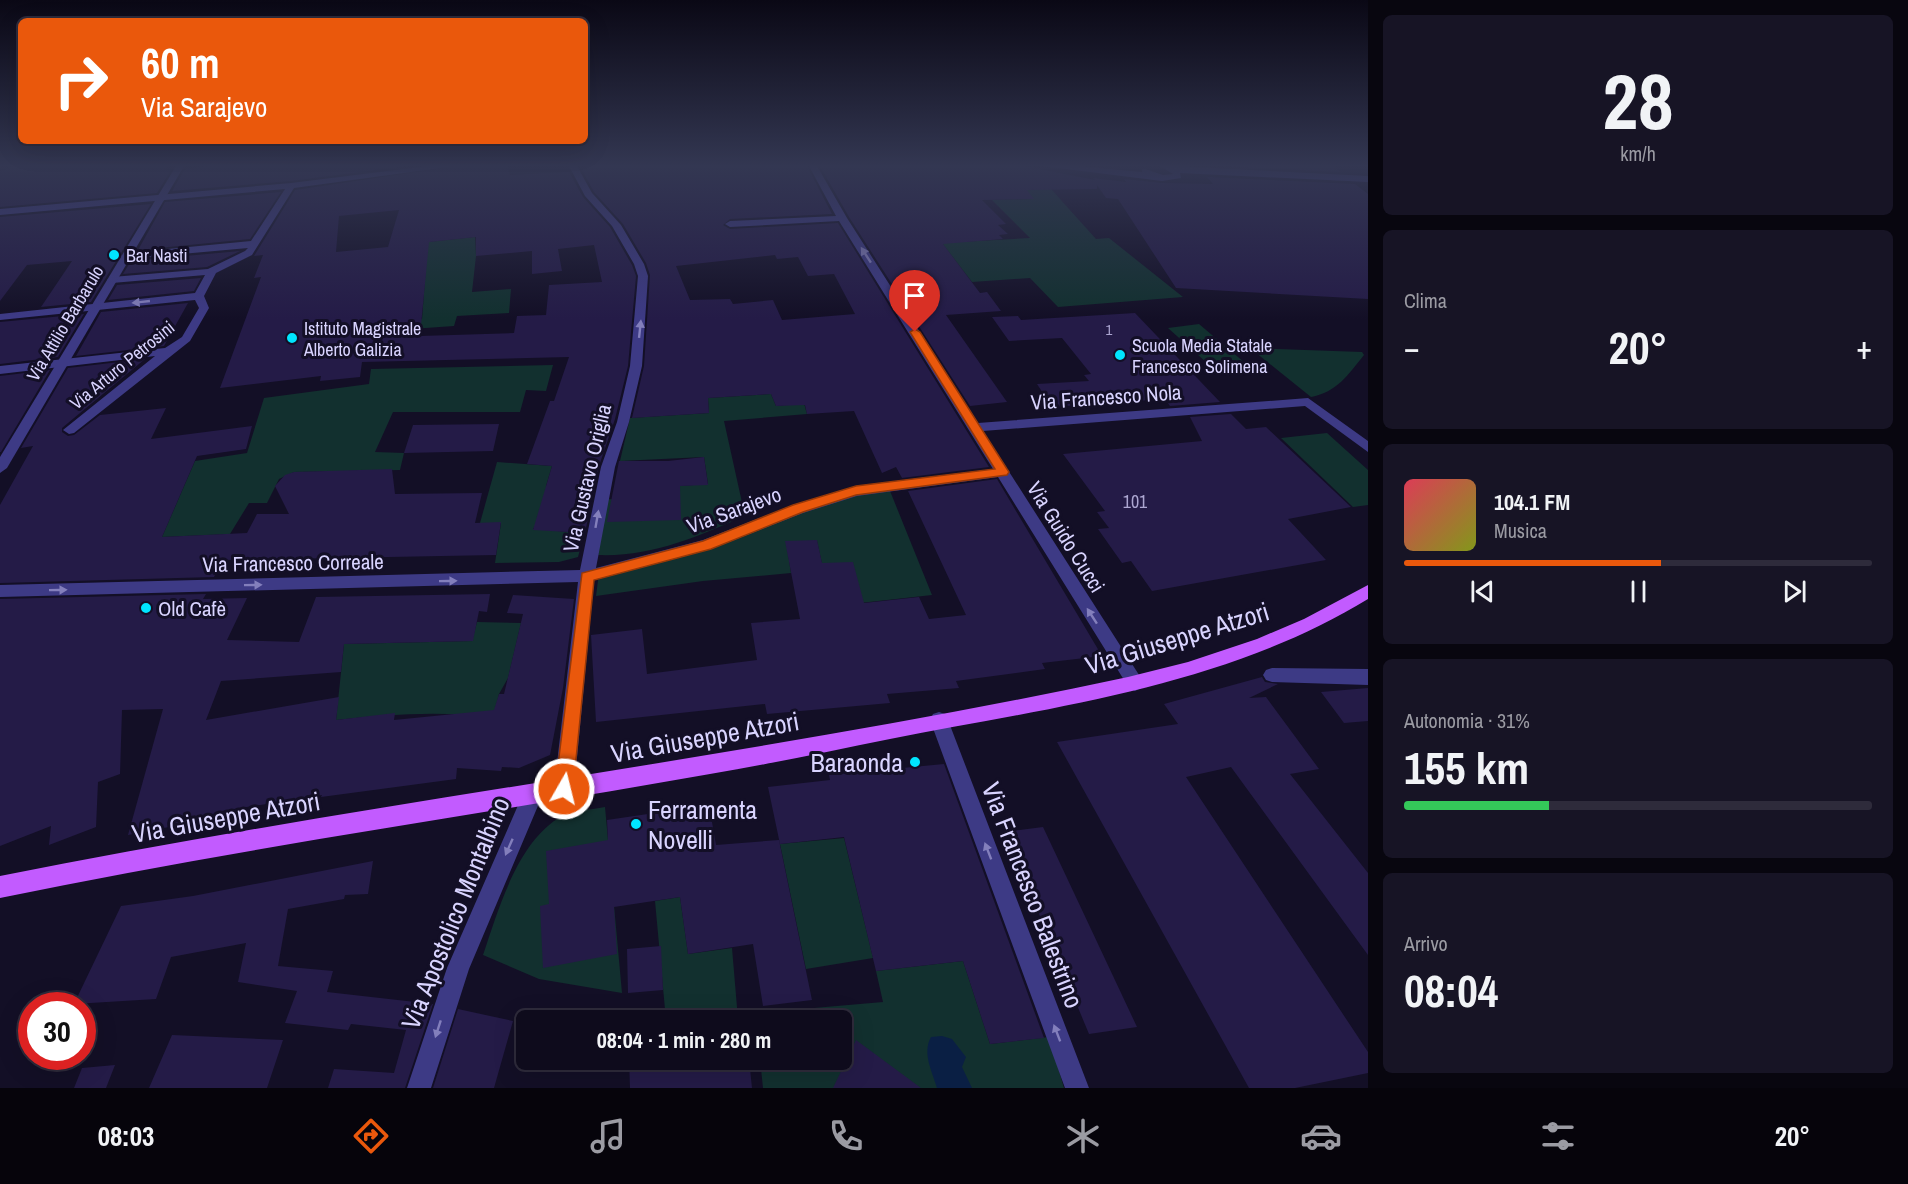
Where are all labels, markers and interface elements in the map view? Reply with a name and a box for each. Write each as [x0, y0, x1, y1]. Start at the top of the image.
text: 60 m [141, 35, 220, 91]
icon: right [42, 42, 120, 120]
text: 28 [1602, 48, 1674, 153]
text: Via Sarajevo [141, 89, 267, 125]
text: km/h [1620, 140, 1656, 167]
place label: Bar Nasti [126, 243, 188, 268]
one-way arrow [860, 247, 871, 263]
marker: Bar Nasti [107, 248, 121, 262]
street label: Via Attilio Barbarulo [21, 260, 109, 386]
pin [889, 270, 940, 332]
icon: arrive [898, 279, 931, 312]
text: Clima [1404, 287, 1447, 314]
one-way arrow [131, 297, 150, 307]
street label: Via Arturo Petrosini [64, 315, 180, 415]
place label: Istituto Magistrale Alberto Galizia [303, 316, 421, 362]
text: 20° [1608, 317, 1668, 378]
one-way arrow [635, 319, 645, 338]
house number: 1 [1106, 319, 1113, 340]
text: − [1404, 325, 1420, 369]
text: + [1856, 325, 1872, 369]
marker: Istituto Magistrale Alberto Galizia [285, 331, 299, 345]
place label: Scuola Media Statale Francesco Solimena [1132, 333, 1272, 379]
marker: Scuola Media Statale Francesco Solimena [1113, 348, 1127, 362]
street label: Via Francesco Nola [1030, 377, 1183, 417]
street label: Via Gustavo Origlia [556, 401, 618, 555]
street label: Via Guido Cucci [1020, 476, 1112, 598]
street label: Via Sarajevo [683, 480, 785, 540]
text: 104.1 FM [1494, 487, 1570, 517]
house number: 101 [1123, 489, 1148, 514]
one-way arrow [593, 509, 602, 528]
text: Musica [1494, 517, 1547, 544]
street label: Via Francesco Correale [202, 547, 384, 579]
icon: previous [1466, 575, 1499, 608]
icon: pause [1622, 575, 1655, 608]
icon: next [1778, 575, 1811, 608]
one-way arrow [439, 576, 458, 585]
one-way arrow [244, 580, 263, 590]
one-way arrow [49, 585, 68, 595]
street label: Via Giuseppe Atzori [1081, 593, 1273, 683]
place label: Old Cafè [158, 594, 226, 623]
marker: Old Cafè [139, 601, 153, 615]
one-way arrow [1087, 608, 1098, 624]
street label: Via Giuseppe Atzori [608, 703, 802, 771]
text: Autonomia · 31% [1404, 707, 1530, 734]
text: 155 km [1404, 737, 1529, 798]
place label: Baraonda [811, 745, 903, 780]
marker: Baraonda [908, 755, 922, 769]
position arrow [532, 757, 596, 821]
street label: Via Francesco Balestrino [974, 777, 1092, 1013]
street label: Via Giuseppe Atzori [129, 783, 323, 851]
street label: Via Apostolico Montalbino [392, 792, 518, 1034]
place label: Ferramenta Novelli [648, 792, 757, 857]
marker: Ferramenta Novelli [629, 817, 643, 831]
one-way arrow [504, 839, 514, 857]
one-way arrow [983, 841, 993, 859]
text: Arrivo [1404, 930, 1448, 957]
text: 08:04 [1404, 960, 1498, 1021]
speed limit sign: 30 [18, 992, 96, 1070]
one-way arrow [433, 1020, 442, 1038]
one-way arrow [1051, 1024, 1061, 1042]
text: 08:04 · 1 min · 280 m [597, 1025, 771, 1055]
icon: directions [350, 1115, 392, 1157]
icon: music [587, 1115, 629, 1157]
icon: phone [825, 1115, 867, 1157]
icon: climate [1062, 1115, 1104, 1157]
icon: car [1300, 1115, 1342, 1157]
icon: filters [1537, 1115, 1579, 1157]
text: 08:03 [98, 1118, 154, 1154]
text: 20° [1775, 1118, 1810, 1154]

